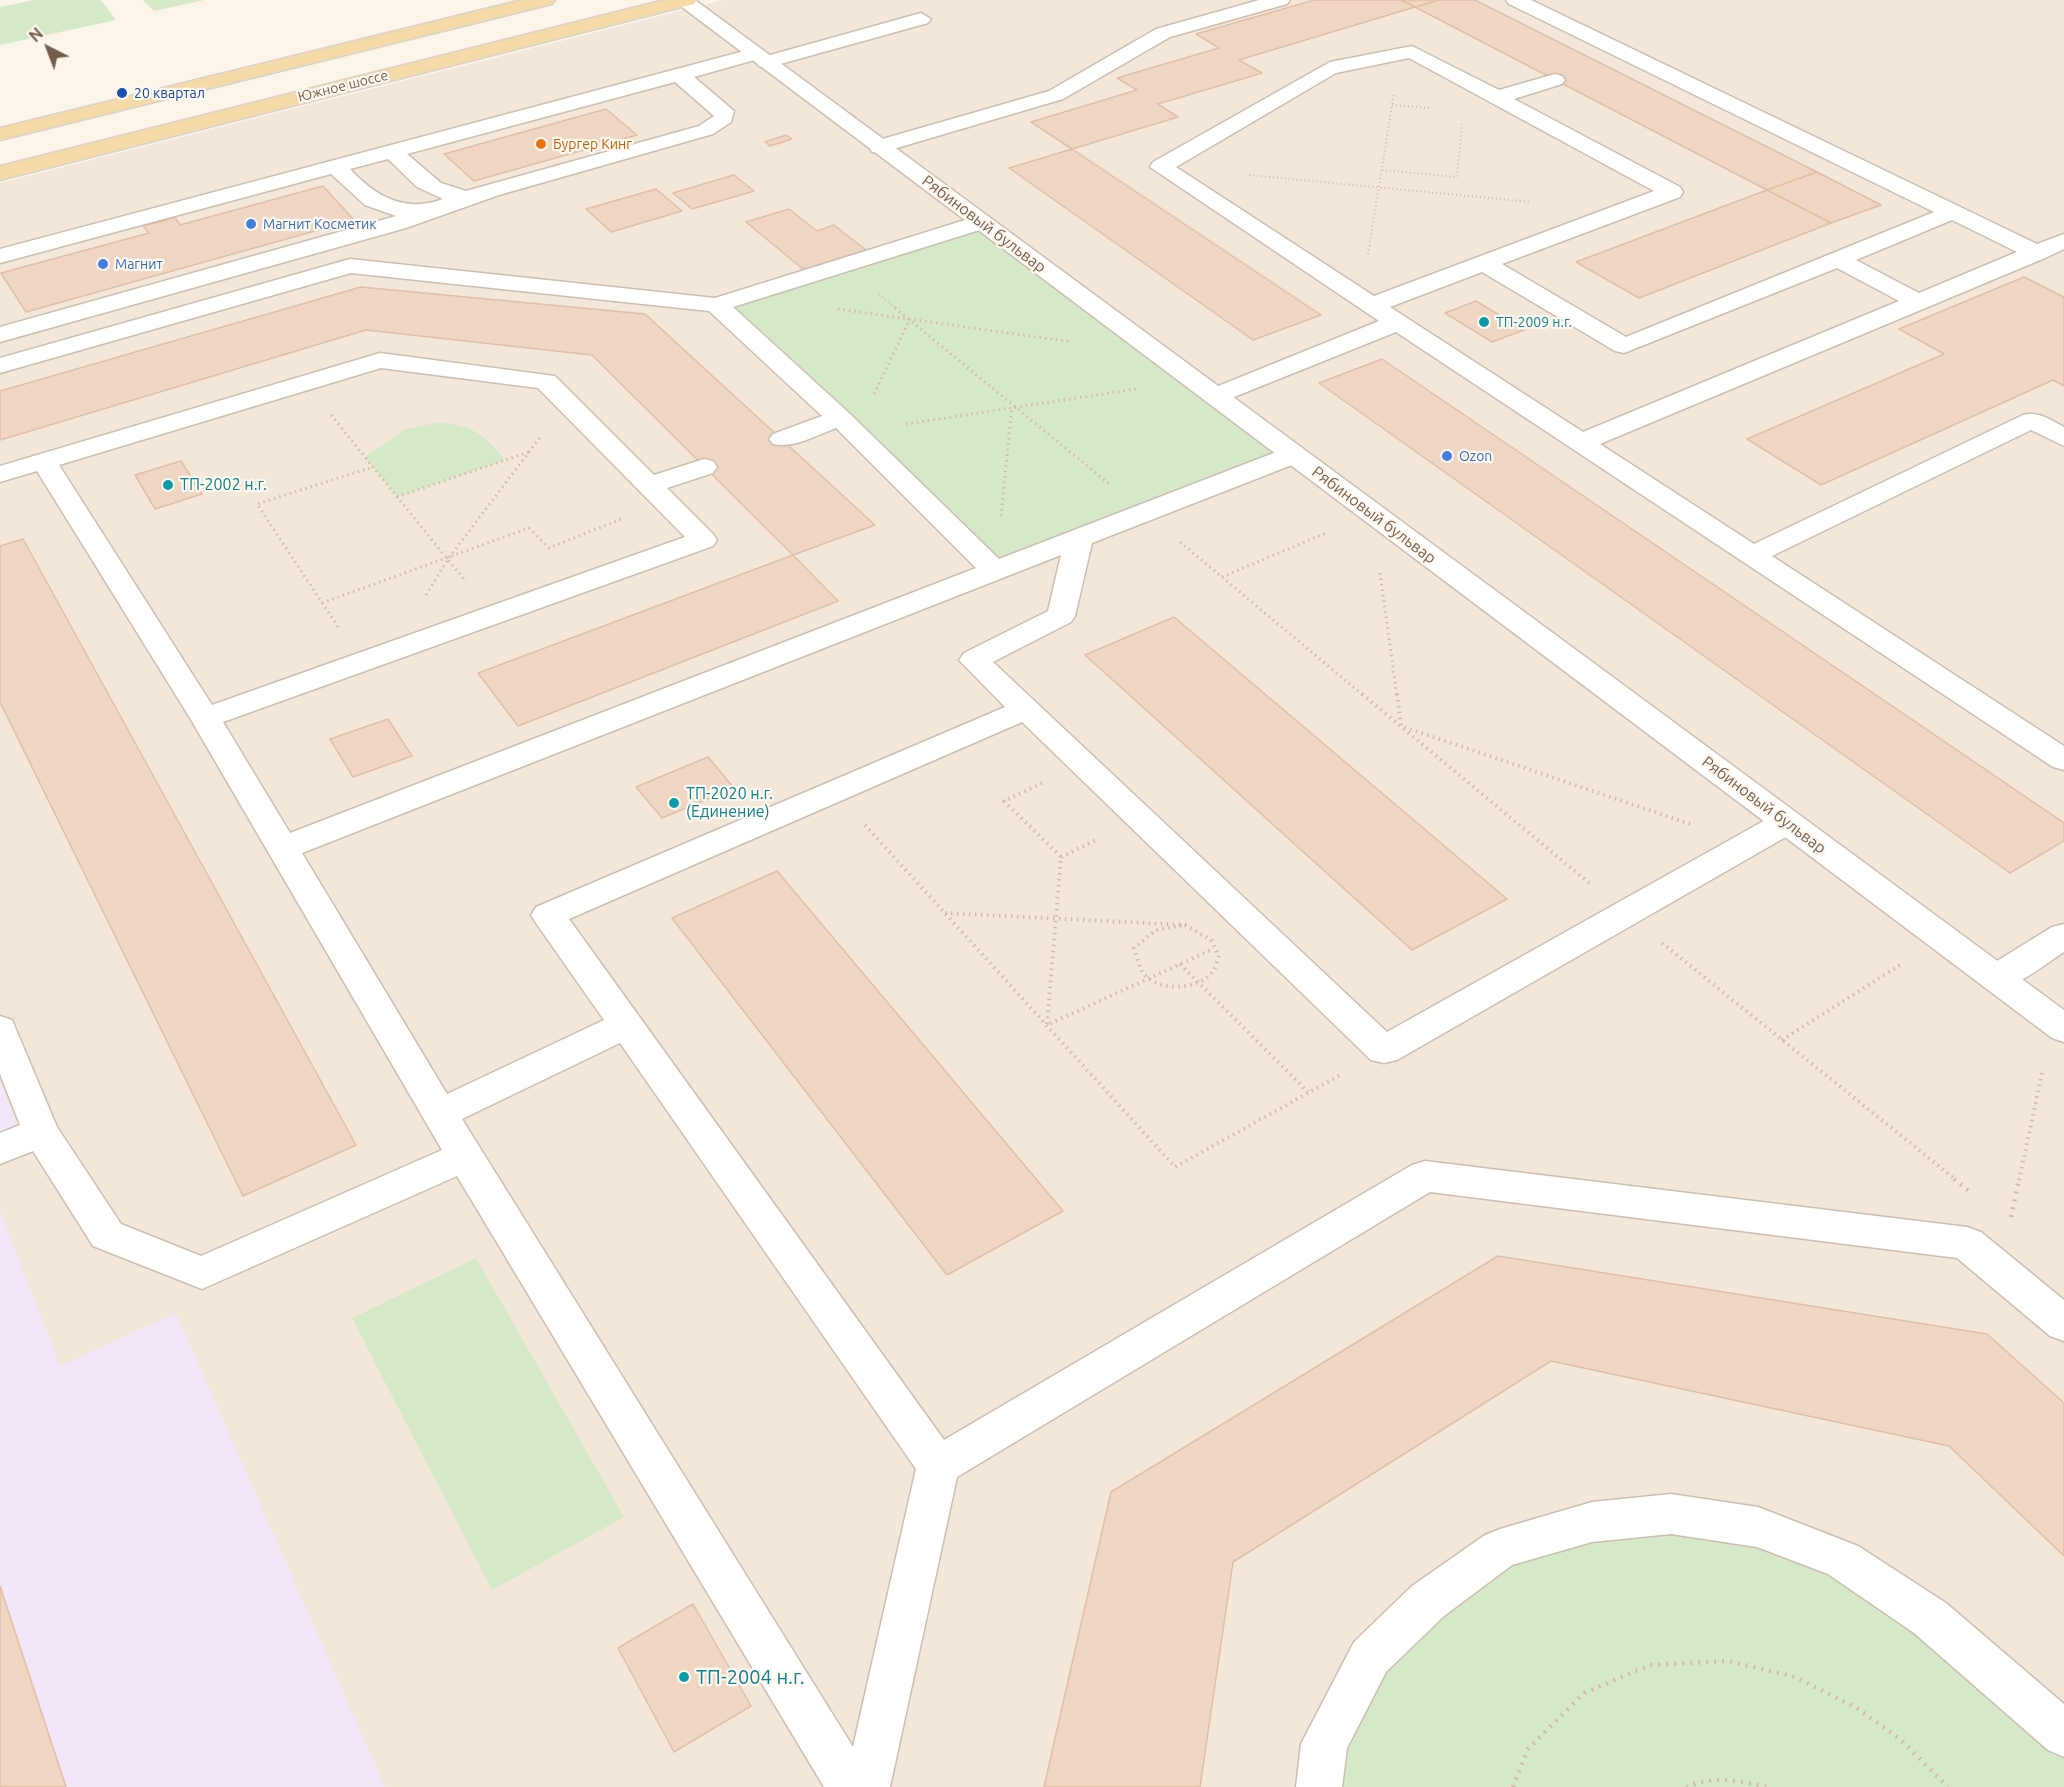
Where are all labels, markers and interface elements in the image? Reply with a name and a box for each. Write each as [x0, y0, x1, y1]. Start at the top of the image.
north arrow [18, 18, 78, 78]
text: N [25, 24, 46, 45]
street label: Южное шоссе [296, 67, 390, 105]
place label: 20 квартал [134, 85, 205, 101]
marker: 20 квартал [115, 86, 129, 100]
place label: Бургер Кинг [553, 136, 632, 152]
marker: Бургер Кинг [534, 137, 548, 151]
street label: Рябиновый бульвар [918, 171, 1050, 277]
place label: Магнит Косметик [263, 216, 377, 232]
marker: Магнит Косметик [244, 217, 258, 231]
place label: Магнит [115, 256, 163, 272]
marker: Магнит [96, 257, 110, 271]
place label: ТП-2009 н.г. [1496, 314, 1572, 330]
marker: ТП-2009 н.г. [1477, 315, 1491, 329]
place label: Ozon [1459, 448, 1492, 464]
marker: Ozon [1440, 449, 1454, 463]
street label: Рябиновый бульвар [1308, 462, 1440, 568]
place label: ТП-2002 н.г. [180, 475, 267, 495]
marker: ТП-2002 н.г. [161, 478, 175, 492]
street label: Рябиновый бульвар [1698, 752, 1830, 858]
place label: ТП-2020 н.г. (Единение) [686, 784, 773, 822]
marker: ТП-2020 н.г. (Единение) [667, 796, 681, 810]
place label: ТП-2004 н.г. [696, 1665, 805, 1689]
marker: ТП-2004 н.г. [677, 1670, 691, 1684]

